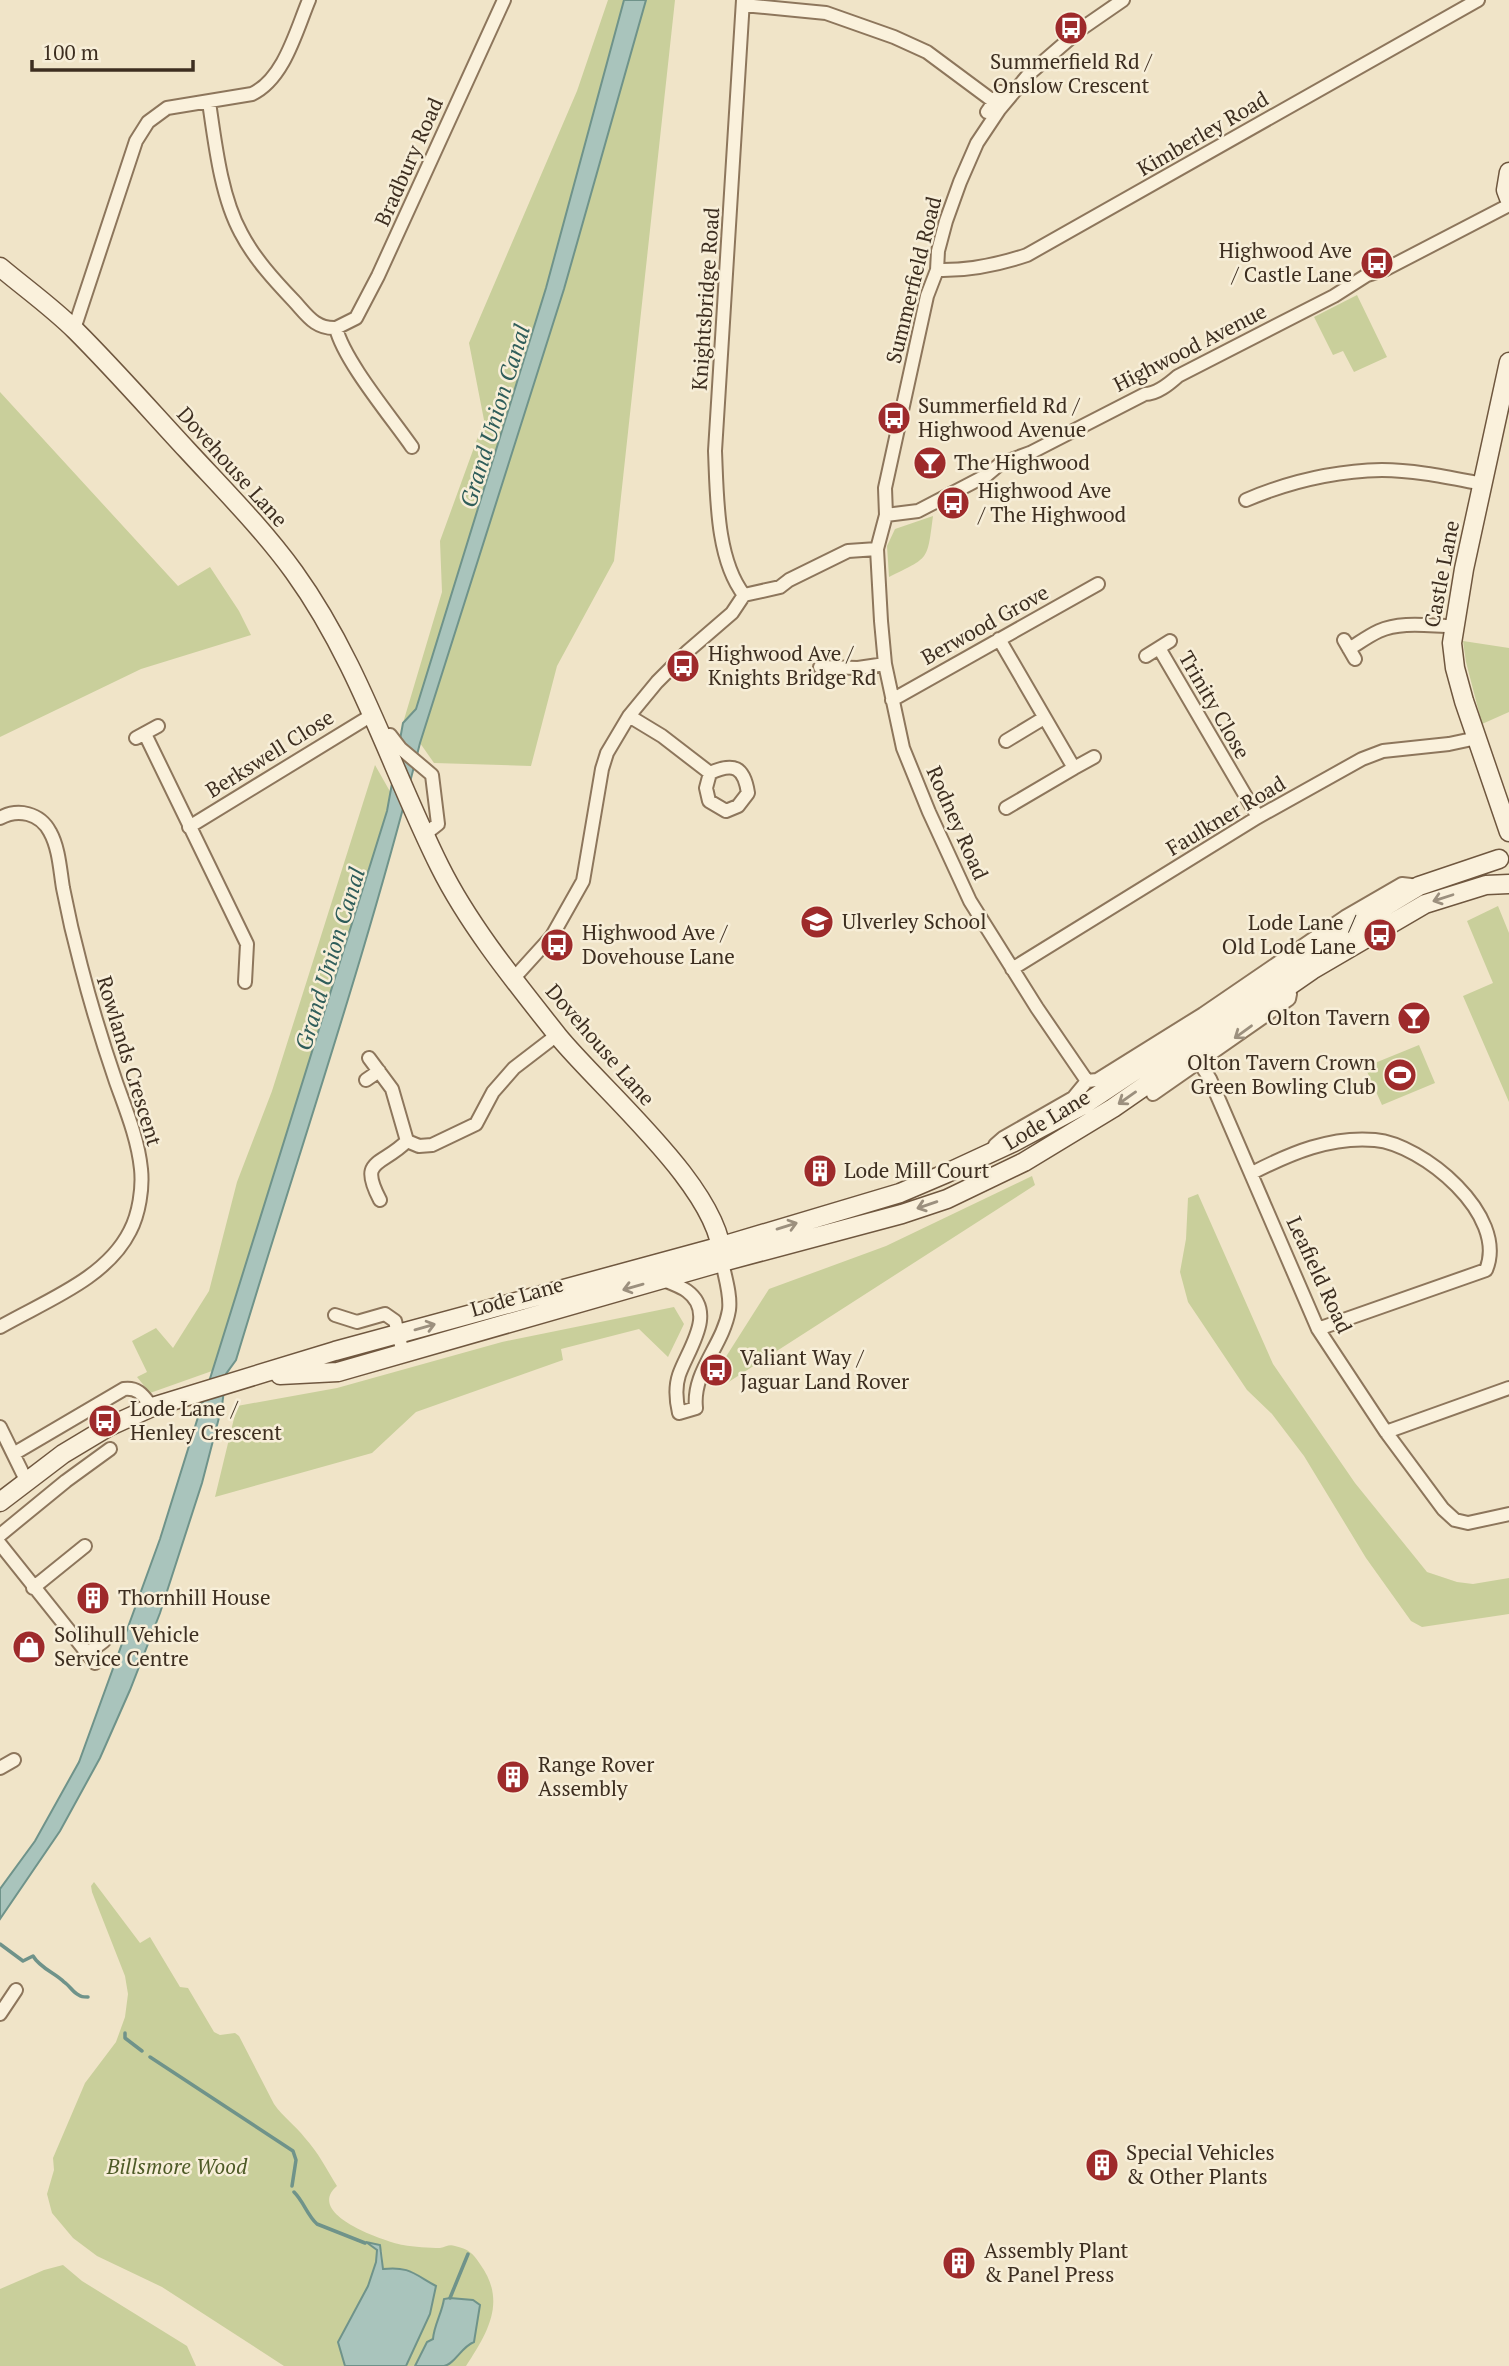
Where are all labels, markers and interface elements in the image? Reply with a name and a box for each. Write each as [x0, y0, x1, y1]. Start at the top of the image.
bus stop icon: Summerfield Rd / Onslow Crescent [1052, 9, 1090, 47]
scale bar [32, 28, 192, 72]
text: 100 m [42, 38, 99, 66]
place label: Summerfield Rd / Onslow Crescent [990, 47, 1153, 99]
street label: Kimberley Road [1132, 84, 1274, 182]
street label: Bradbury Road [367, 93, 449, 230]
street label: Summerfield Road [879, 193, 947, 366]
street label: Knightsbridge Road [685, 206, 725, 392]
place label: Highwood Ave / Castle Lane [1219, 236, 1352, 288]
bus stop icon: Highwood Ave / Castle Lane [1358, 244, 1396, 282]
street label: Highwood Avenue [1108, 296, 1271, 398]
water label: Grand Union Canal [452, 320, 537, 511]
place label: Summerfield Rd / Highwood Avenue [918, 391, 1086, 443]
bus stop icon: Summerfield Rd / Highwood Avenue [875, 399, 913, 437]
street label: Dovehouse Lane [171, 400, 294, 532]
bar icon: The Highwood [911, 444, 949, 482]
place label: The Highwood [954, 448, 1090, 476]
place label: Highwood Ave / The Highwood [977, 476, 1127, 528]
bus stop icon: Highwood Ave / The Highwood [934, 484, 972, 522]
street label: Castle Lane [1417, 518, 1465, 630]
street label: Berwood Grove [916, 578, 1053, 671]
place label: Highwood Ave / Knights Bridge Rd [708, 639, 877, 691]
street label: Trinity Close [1173, 645, 1257, 764]
bus stop icon: Highwood Ave / Knights Bridge Rd [664, 647, 702, 685]
street label: Berkswell Close [200, 703, 339, 804]
street label: Rodney Road [920, 761, 996, 884]
street label: Faulkner Road [1161, 768, 1291, 862]
water label: Grand Union Canal [287, 863, 372, 1054]
one-way arrow [1432, 893, 1454, 906]
school or university icon: Ulverley School [798, 903, 836, 941]
place label: Ulverley School [842, 907, 986, 935]
place label: Lode Lane / Old Lode Lane [1222, 908, 1357, 960]
bus stop icon: Lode Lane / Old Lode Lane [1361, 916, 1399, 954]
place label: Highwood Ave / Dovehouse Lane [582, 918, 735, 970]
bus stop icon: Highwood Ave / Dovehouse Lane [538, 926, 576, 964]
street label: Rowlands Crescent [91, 972, 169, 1149]
street label: Dovehouse Lane [540, 977, 661, 1111]
bar icon: Olton Tavern [1395, 999, 1433, 1037]
place label: Olton Tavern [1267, 1003, 1391, 1031]
one-way arrow [1234, 1025, 1253, 1039]
place label: Olton Tavern Crown Green Bowling Club [1187, 1048, 1377, 1100]
sports icon: Olton Tavern Crown Green Bowling Club [1381, 1056, 1419, 1094]
street label: Lode Lane [998, 1083, 1095, 1156]
one-way arrow [1118, 1090, 1137, 1105]
building icon: Lode Mill Court [801, 1152, 839, 1190]
place label: Lode Mill Court [844, 1156, 989, 1184]
one-way arrow [917, 1200, 939, 1212]
street label: Leafield Road [1281, 1212, 1359, 1338]
one-way arrow [775, 1218, 797, 1231]
street label: Lode Lane [467, 1269, 567, 1323]
one-way arrow [622, 1282, 644, 1295]
one-way arrow [414, 1320, 436, 1333]
place label: Valiant Way / Jaguar Land Rover [740, 1343, 909, 1395]
bus stop icon: Valiant Way / Jaguar Land Rover [697, 1351, 735, 1389]
place label: Lode Lane / Henley Crescent [130, 1394, 282, 1446]
bus stop icon: Lode Lane / Henley Crescent [86, 1402, 124, 1440]
building icon: Thornhill House [74, 1579, 112, 1617]
place label: Thornhill House [118, 1583, 270, 1611]
place label: Solihull Vehicle Service Centre [54, 1620, 199, 1672]
shop icon: Solihull Vehicle Service Centre [10, 1628, 48, 1666]
place label: Range Rover Assembly [538, 1750, 654, 1802]
building icon: Range Rover Assembly [494, 1758, 532, 1796]
place label: Special Vehicles & Other Plants [1126, 2138, 1275, 2190]
building icon: Special Vehicles & Other Plants [1083, 2146, 1121, 2184]
park label: Billsmore Wood [106, 2152, 248, 2180]
place label: Assembly Plant & Panel Press [984, 2236, 1129, 2288]
building icon: Assembly Plant & Panel Press [940, 2244, 978, 2282]

